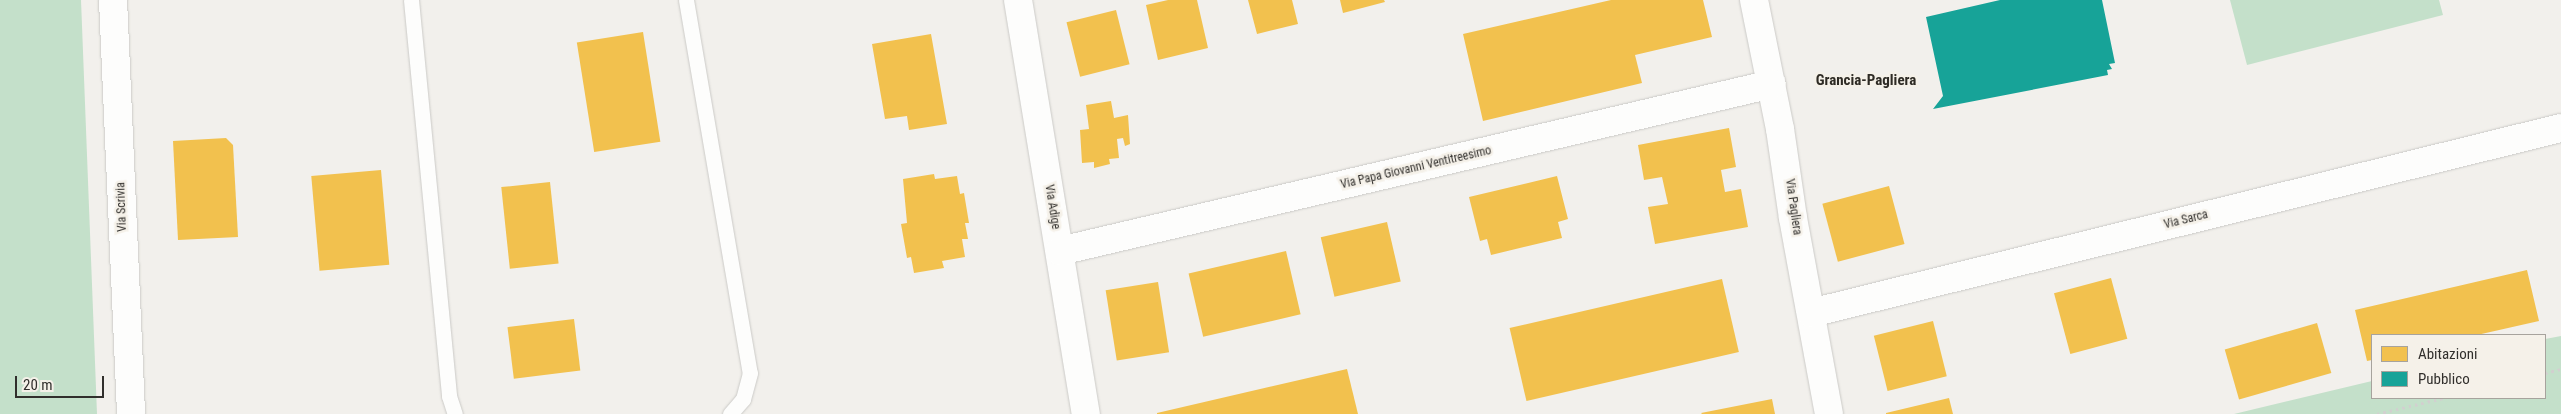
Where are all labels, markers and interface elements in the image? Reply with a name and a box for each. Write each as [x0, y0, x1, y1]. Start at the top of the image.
district label: Grancia-Pagliera [1816, 72, 1916, 90]
street label: Via Papa Giovanni Ventitreesimo [1339, 144, 1493, 192]
street label: Via Pagliera [1782, 178, 1804, 236]
street label: Via Scrivia [114, 182, 130, 232]
street label: Via Adige [1041, 184, 1063, 230]
street label: Via Sarca [2163, 208, 2209, 232]
legend [2371, 334, 2546, 399]
text: Abitazioni [2418, 345, 2477, 363]
scale bar [18, 366, 106, 398]
text: Pubblico [2418, 370, 2470, 388]
text: 20 m [23, 376, 53, 394]

